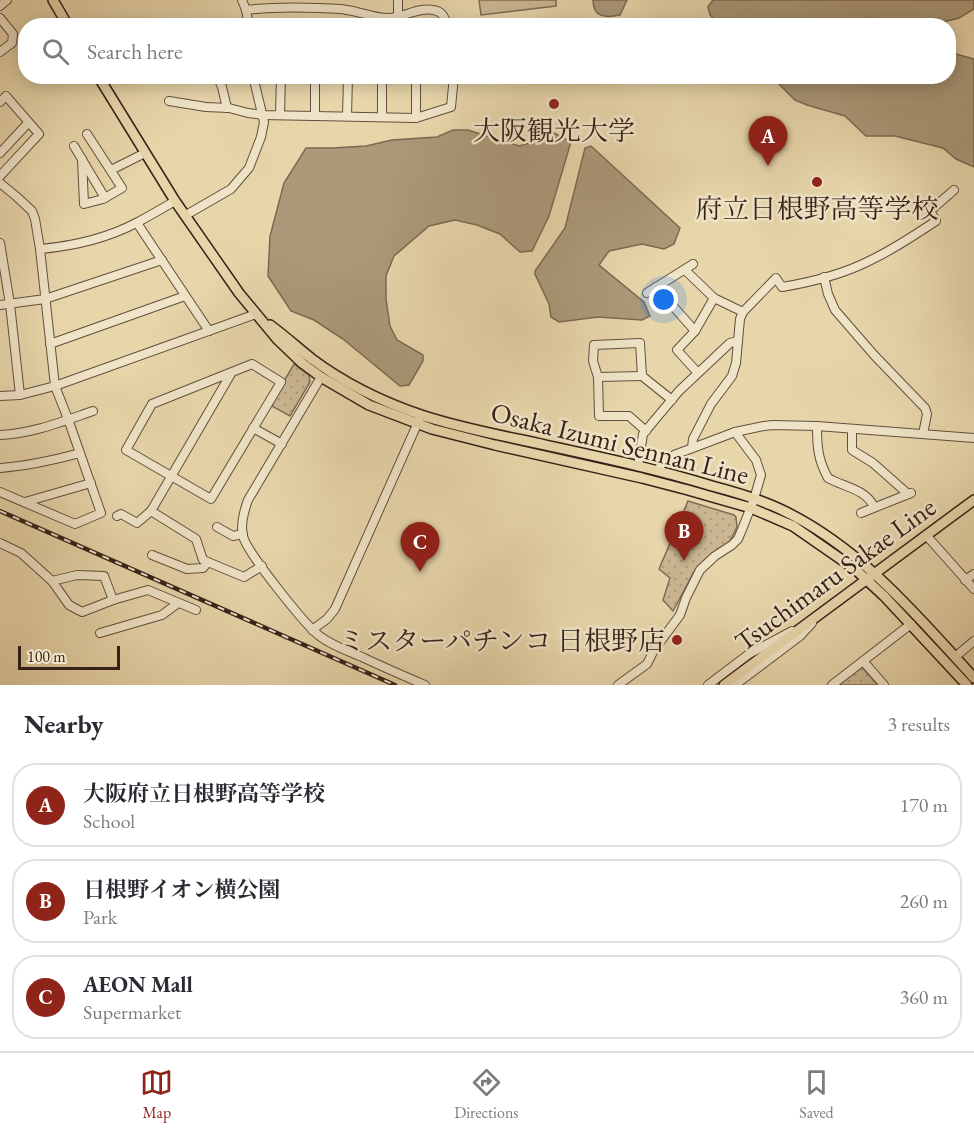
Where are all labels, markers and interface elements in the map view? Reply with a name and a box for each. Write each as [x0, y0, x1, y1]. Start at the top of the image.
search box [18, 18, 956, 84]
icon: search [39, 35, 72, 68]
text: Search here [87, 37, 182, 66]
marker: 大阪観光大学 [547, 97, 561, 111]
place label: 大阪観光大学 [473, 113, 635, 148]
pin: A [748, 116, 788, 166]
marker: 府立日根野高等学校 [810, 175, 824, 189]
place label: 府立日根野高等学校 [696, 191, 939, 226]
your location [649, 285, 678, 314]
street label: Osaka Izumi Sennan Line [487, 394, 753, 492]
street label: Tsuchimaru Sakae Line [728, 489, 942, 659]
pin: B [664, 512, 704, 561]
pin: C [400, 522, 440, 572]
place label: ミスターパチンコ 日根野店 [338, 623, 665, 658]
marker: ミスターパチンコ 日根野店 [670, 633, 684, 647]
scale bar [18, 643, 120, 670]
text: 100 m [27, 646, 66, 667]
text: Nearby [24, 707, 104, 741]
text: 3 results [887, 711, 950, 737]
text: 大阪府立日根野高等学校 [83, 779, 325, 808]
text: A [38, 792, 53, 818]
text: 170 m [900, 792, 948, 818]
text: School [83, 808, 135, 834]
text: 日根野イオン横公園 [83, 875, 280, 904]
text: B [39, 888, 52, 914]
text: 260 m [900, 888, 948, 914]
text: Park [83, 904, 117, 930]
text: AEON Mall [83, 970, 193, 999]
text: C [38, 984, 53, 1010]
text: 360 m [900, 984, 948, 1010]
text: Supermarket [83, 999, 181, 1025]
tab: Map [140, 1066, 173, 1123]
tab: Directions [454, 1066, 519, 1123]
tab: Saved [799, 1066, 834, 1123]

